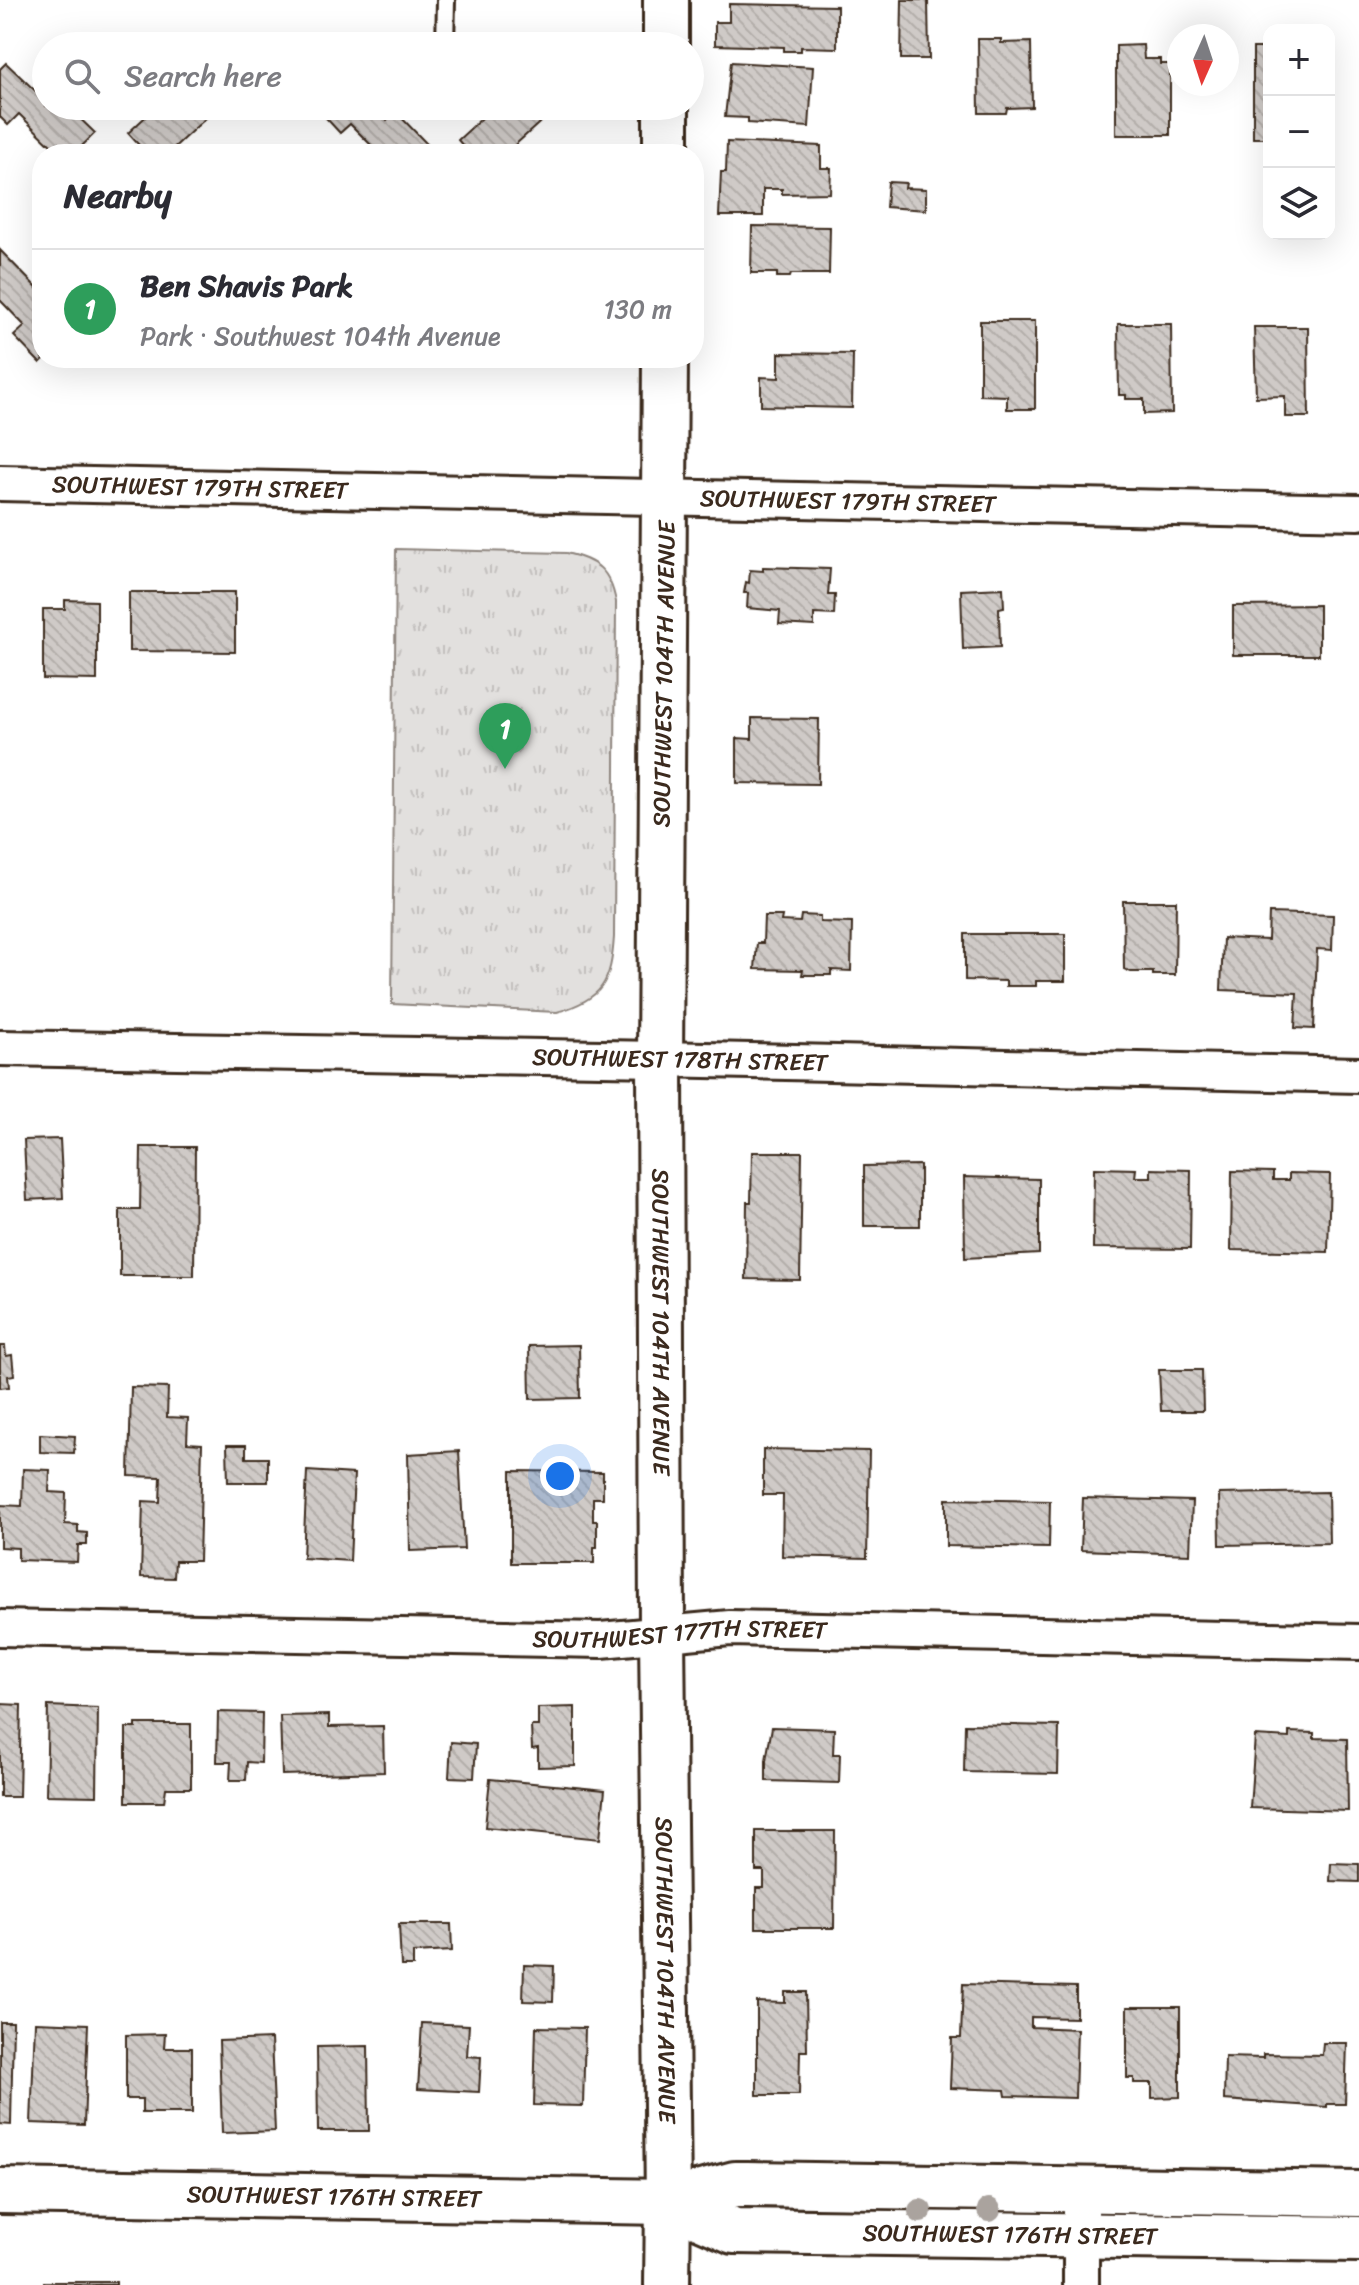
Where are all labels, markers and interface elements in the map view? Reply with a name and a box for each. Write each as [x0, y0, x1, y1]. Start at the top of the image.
north arrow [1167, 24, 1239, 96]
map controls [1263, 24, 1335, 240]
button: + [1263, 24, 1335, 96]
search box [32, 32, 704, 120]
text: Search here [124, 49, 282, 103]
icon: search [60, 54, 104, 98]
button: − [1263, 96, 1335, 168]
text: Nearby [64, 166, 172, 226]
button: layers [1263, 168, 1335, 240]
text: Ben Shavis Park [140, 259, 353, 313]
text: 1 [84, 286, 96, 332]
text: 130 m [603, 286, 672, 332]
text: Park · Southwest 104th Avenue [140, 313, 501, 359]
street label: SOUTHWEST 179TH STREET [52, 463, 350, 511]
street label: SOUTHWEST 179TH STREET [699, 477, 998, 525]
street label: SOUTHWEST 104TH AVENUE [640, 519, 688, 828]
pin: 1 [479, 703, 531, 769]
street label: SOUTHWEST 178TH STREET [532, 1036, 830, 1084]
street label: SOUTHWEST 104TH AVENUE [639, 1169, 682, 1477]
your location [540, 1456, 580, 1496]
street label: SOUTHWEST 177TH STREET [532, 1607, 829, 1661]
street label: SOUTHWEST 104TH AVENUE [643, 1816, 688, 2125]
street label: SOUTHWEST 176TH STREET [186, 2173, 484, 2220]
street label: SOUTHWEST 176TH STREET [862, 2212, 1160, 2257]

